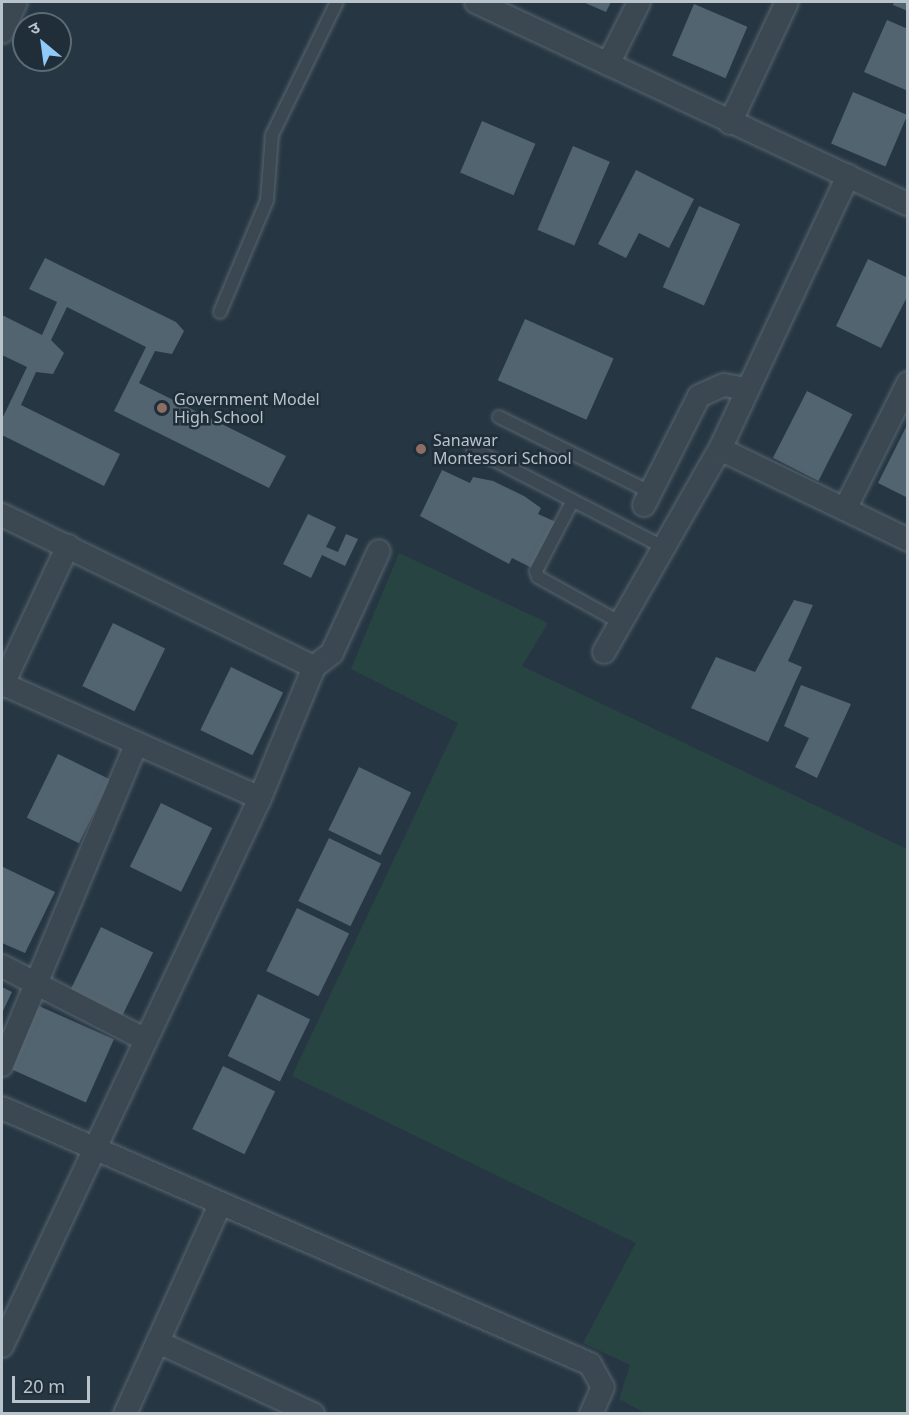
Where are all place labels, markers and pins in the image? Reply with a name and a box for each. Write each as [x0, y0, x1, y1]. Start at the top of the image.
place label: Government Model High School [174, 389, 320, 427]
marker: Government Model High School [155, 401, 169, 415]
place label: Sanawar Montessori School [433, 430, 572, 468]
marker: Sanawar Montessori School [414, 442, 428, 456]

